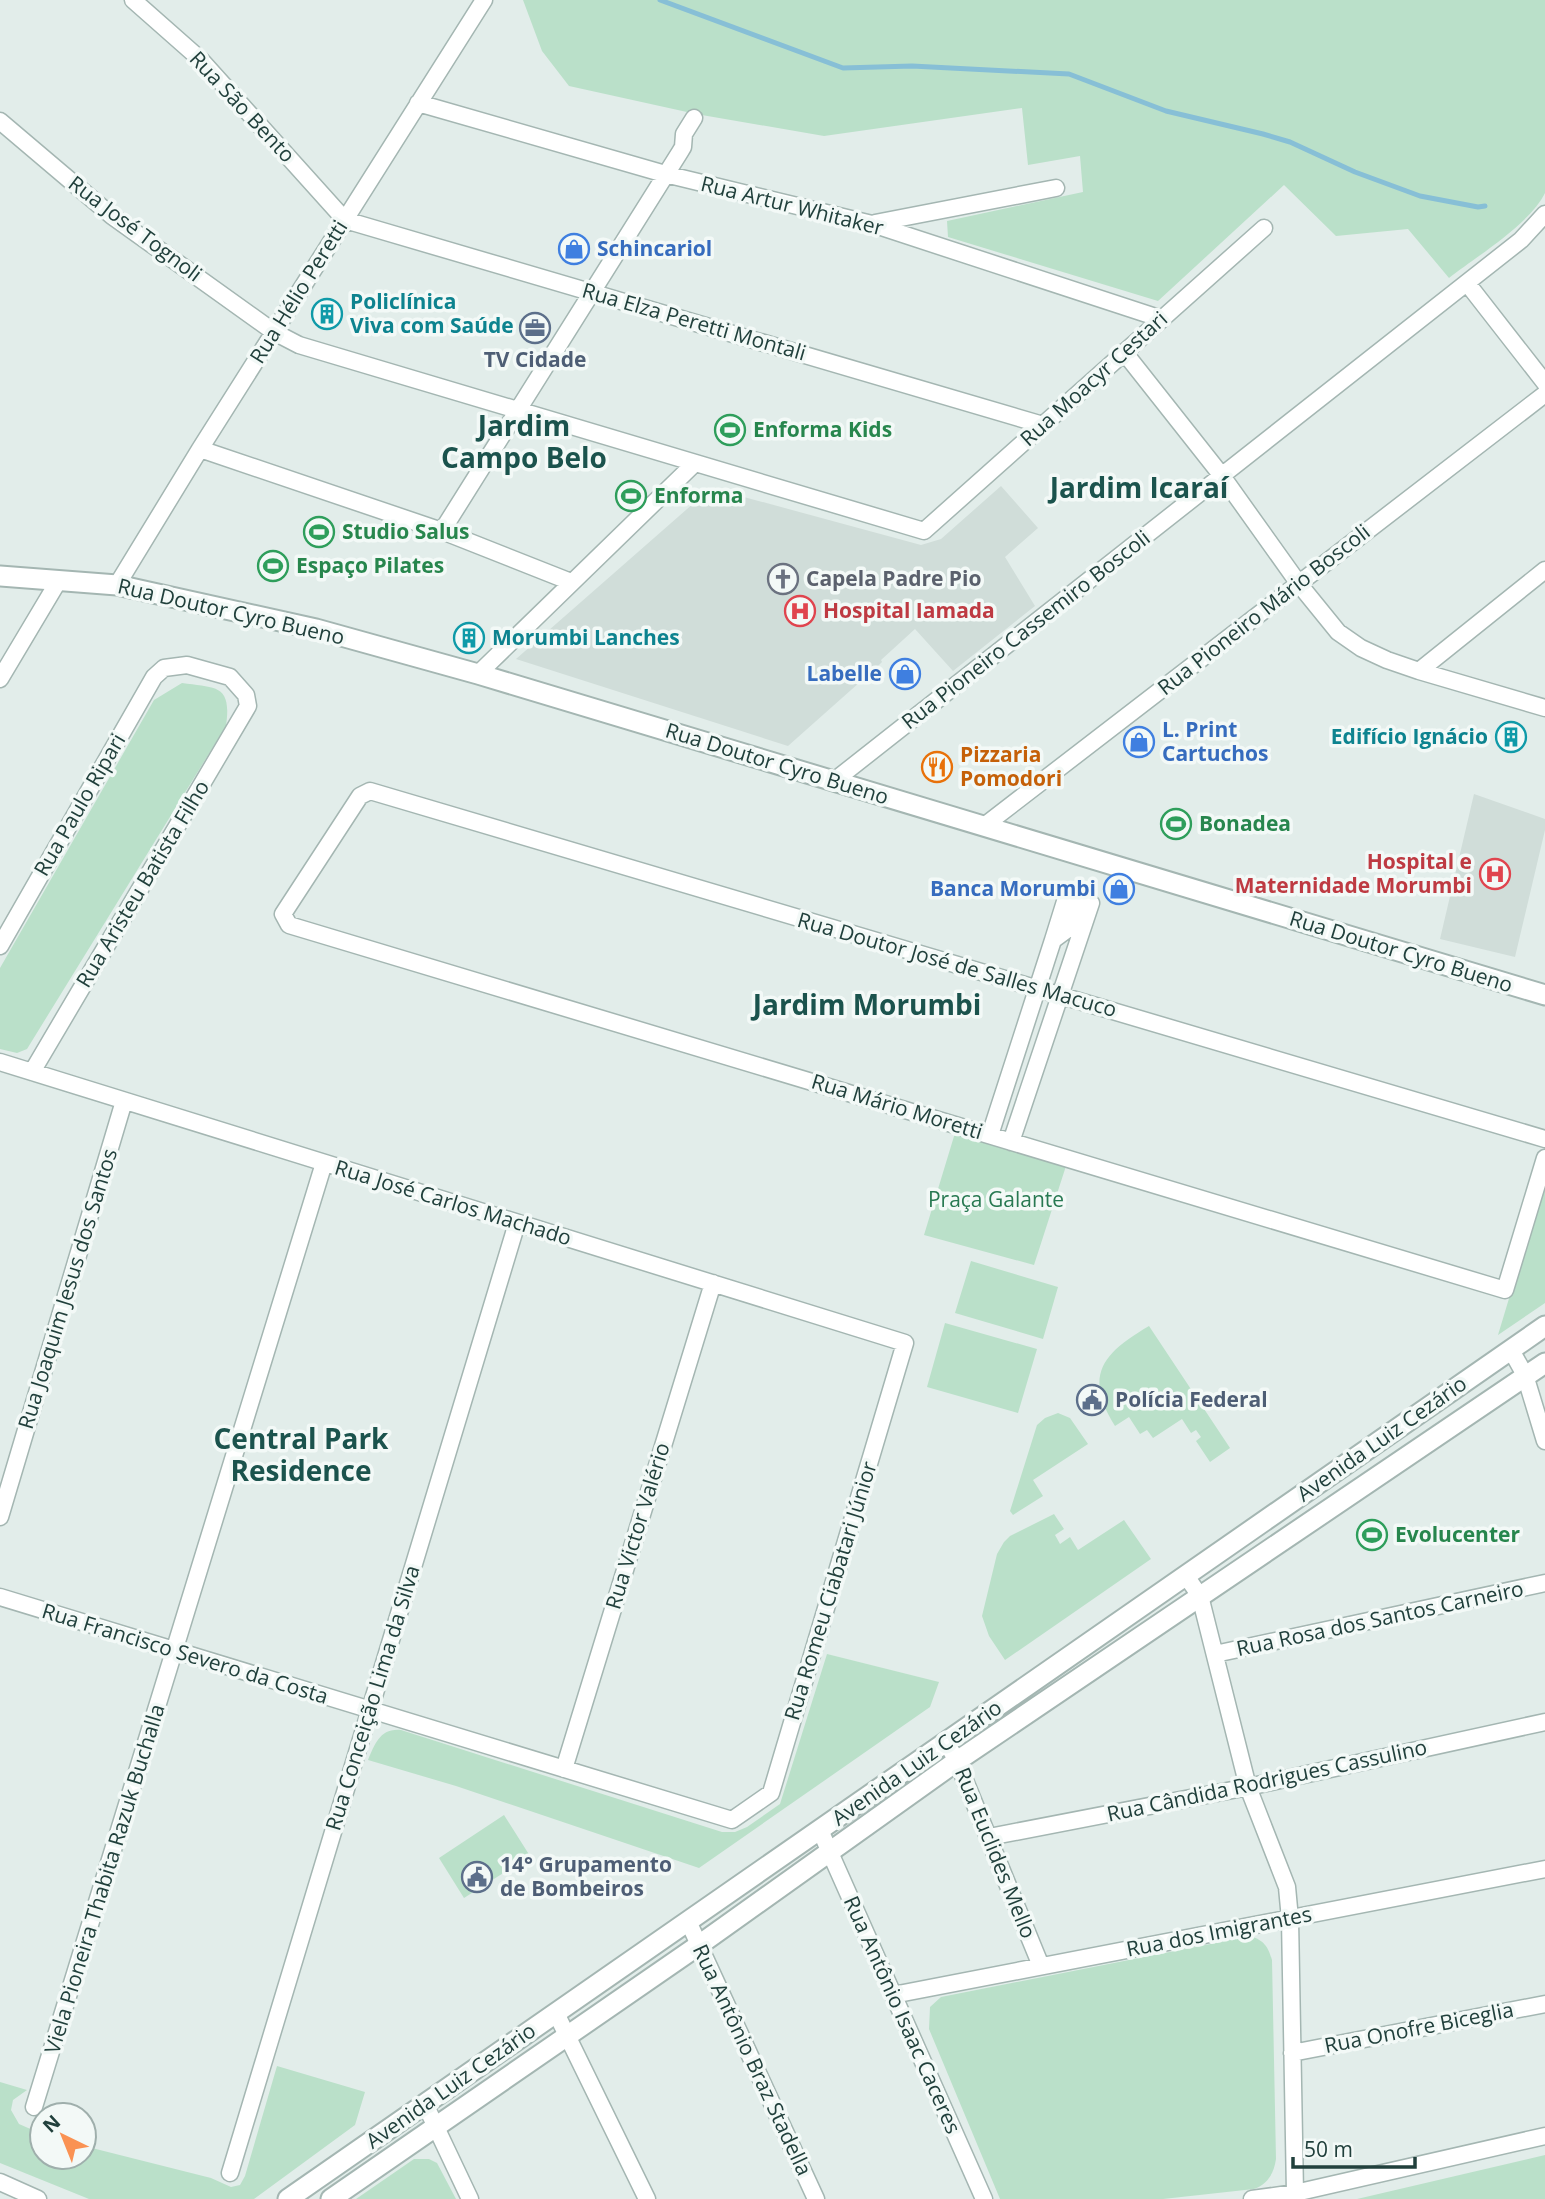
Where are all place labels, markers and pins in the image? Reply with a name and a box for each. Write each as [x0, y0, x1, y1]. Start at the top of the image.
shop icon: Schincariol [557, 232, 591, 266]
place label: Schincariol [597, 234, 712, 262]
place label: Policlínica Viva com Saúde [350, 287, 514, 339]
building icon: Policlínica Viva com Saúde [310, 297, 344, 331]
office icon: TV Cidade [518, 311, 552, 345]
place label: TV Cidade [484, 345, 586, 373]
sports icon: Enforma Kids [713, 413, 747, 447]
place label: Enforma Kids [753, 415, 892, 443]
sports icon: Enforma [614, 479, 648, 513]
place label: Enforma [654, 481, 744, 509]
sports icon: Studio Salus [302, 515, 336, 549]
place label: Studio Salus [342, 517, 470, 545]
sports icon: Espaço Pilates [256, 549, 290, 583]
place label: Espaço Pilates [296, 551, 444, 579]
church icon: Capela Padre Pio [766, 562, 800, 596]
place label: Capela Padre Pio [806, 564, 981, 592]
hospital icon: Hospital Iamada [783, 594, 817, 628]
place label: Hospital Iamada [823, 596, 995, 624]
building icon: Morumbi Lanches [452, 621, 486, 655]
place label: Morumbi Lanches [492, 623, 680, 651]
shop icon: Labelle [888, 657, 922, 691]
place label: Labelle [807, 659, 882, 687]
place label: L. Print Cartuchos [1162, 715, 1269, 767]
building icon: Edifício Ignácio [1494, 720, 1528, 754]
place label: Edifício Ignácio [1331, 722, 1488, 750]
shop icon: L. Print Cartuchos [1122, 725, 1156, 759]
place label: Pizzaria Pomodori [960, 740, 1062, 792]
restaurant icon: Pizzaria Pomodori [920, 750, 954, 784]
sports icon: Bonadea [1159, 807, 1193, 841]
place label: Bonadea [1199, 809, 1291, 837]
place label: Hospital e Maternidade Morumbi [1235, 847, 1472, 899]
hospital icon: Hospital e Maternidade Morumbi [1478, 857, 1512, 891]
shop icon: Banca Morumbi [1102, 872, 1136, 906]
place label: Banca Morumbi [930, 874, 1096, 902]
public building icon: Polícia Federal [1075, 1383, 1109, 1417]
place label: Polícia Federal [1115, 1385, 1268, 1413]
sports icon: Evolucenter [1355, 1518, 1389, 1552]
place label: Evolucenter [1395, 1520, 1520, 1548]
place label: 14° Grupamento de Bombeiros [500, 1850, 672, 1902]
public building icon: 14° Grupamento de Bombeiros [460, 1860, 494, 1894]

